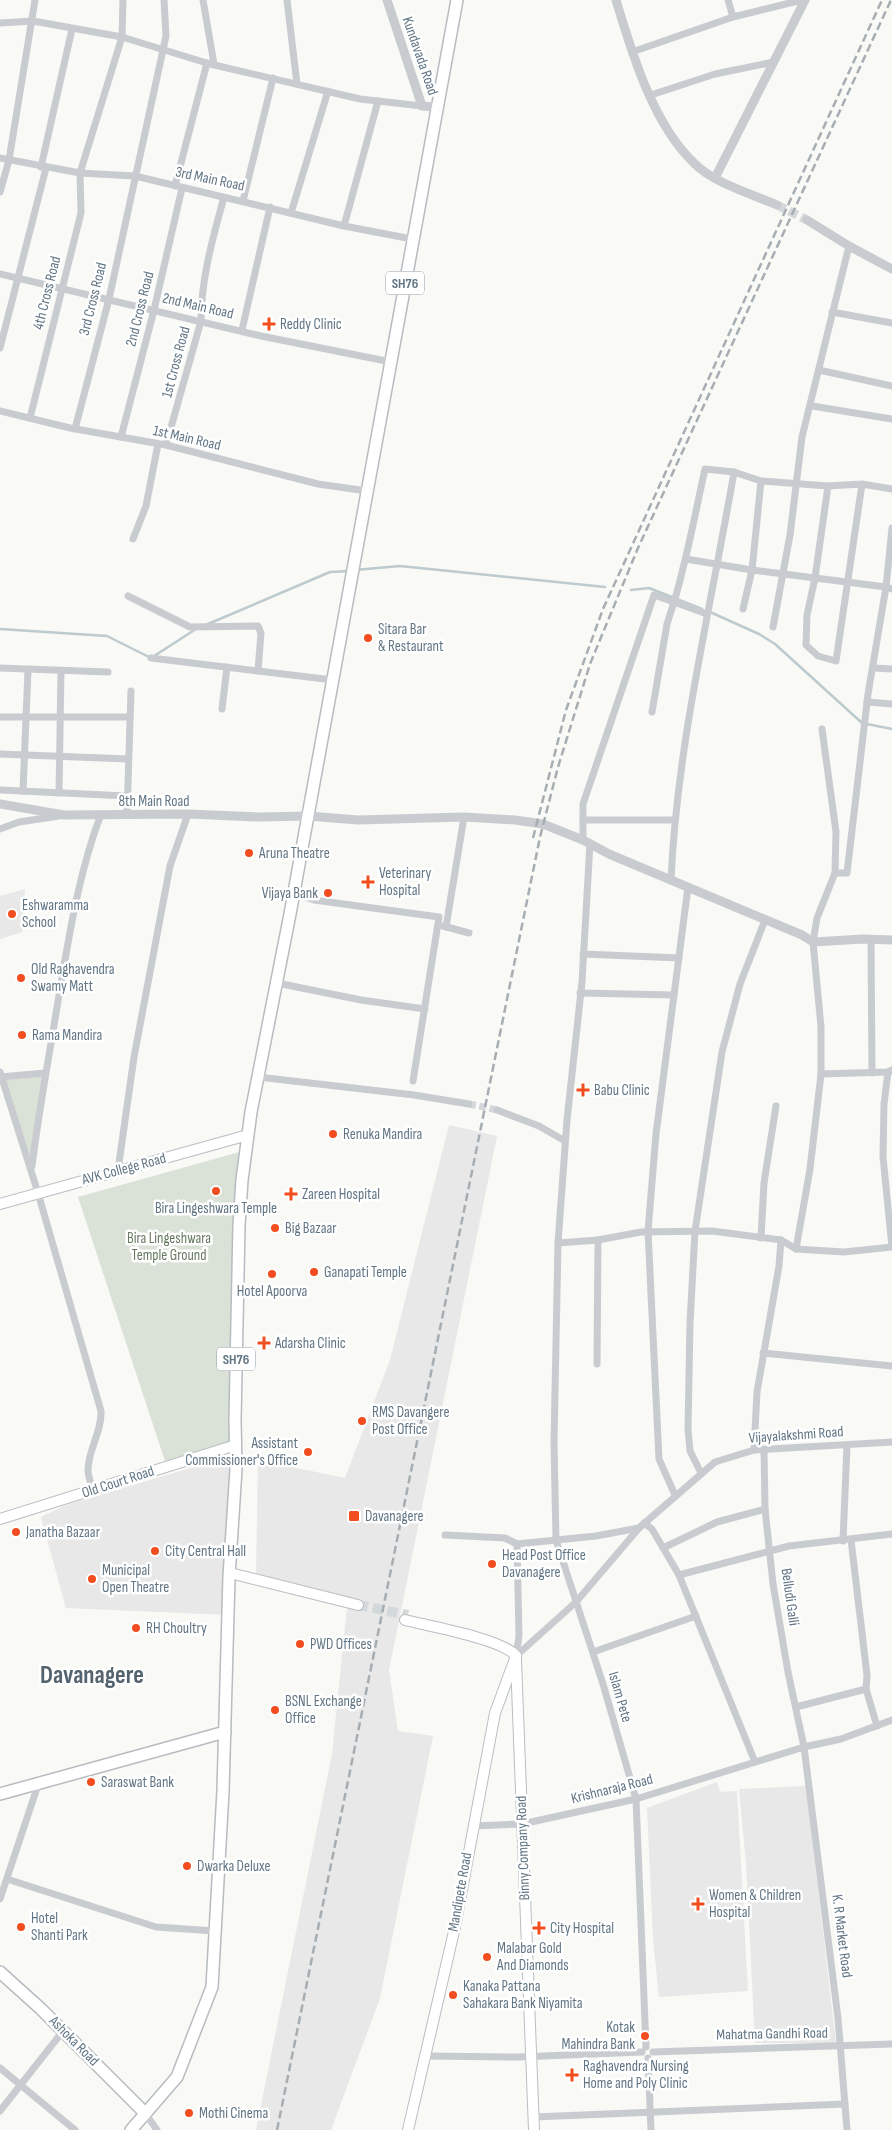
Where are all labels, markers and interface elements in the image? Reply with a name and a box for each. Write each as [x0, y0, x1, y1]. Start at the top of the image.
street label: Kundavada Road [398, 14, 442, 98]
street label: 3rd Main Road [174, 162, 246, 196]
street label: 4th Cross Road [29, 254, 65, 332]
street label: 3rd Cross Road [75, 261, 111, 337]
street label: 2nd Cross Road [122, 269, 158, 349]
road number: SH76 [386, 272, 424, 294]
street label: 2nd Main Road [161, 289, 235, 323]
place label: Reddy Clinic [280, 315, 342, 334]
marker: Reddy Clinic [262, 317, 276, 331]
street label: 1st Cross Road [157, 324, 195, 400]
street label: 1st Main Road [151, 421, 223, 455]
place label: Sitara Bar & Restaurant [378, 620, 444, 656]
marker: Sitara Bar & Restaurant [362, 632, 374, 644]
street label: 8th Main Road [118, 792, 190, 811]
place label: Aruna Theatre [258, 844, 330, 863]
marker: Aruna Theatre [243, 847, 255, 859]
place label: Veterinary Hospital [379, 864, 431, 900]
marker: Veterinary Hospital [361, 875, 375, 889]
place label: Vijaya Bank [262, 884, 318, 903]
marker: Vijaya Bank [322, 887, 334, 899]
place label: Eshwaramma School [22, 896, 89, 932]
marker: Eshwaramma School [6, 908, 18, 920]
place label: Old Raghavendra Swamy Matt [31, 960, 115, 996]
marker: Old Raghavendra Swamy Matt [15, 972, 27, 984]
place label: Rama Mandira [32, 1026, 103, 1045]
marker: Rama Mandira [16, 1029, 28, 1041]
place label: Babu Clinic [594, 1081, 650, 1100]
marker: Babu Clinic [576, 1083, 590, 1097]
place label: Renuka Mandira [343, 1125, 423, 1144]
marker: Renuka Mandira [327, 1128, 339, 1140]
street label: AVK College Road [79, 1149, 168, 1190]
marker: Bira Lingeshwara Temple [210, 1185, 222, 1197]
place label: Zareen Hospital [302, 1185, 380, 1204]
marker: Zareen Hospital [284, 1187, 298, 1201]
place label: Bira Lingeshwara Temple [155, 1199, 277, 1218]
place label: Big Bazaar [285, 1219, 337, 1238]
marker: Big Bazaar [269, 1222, 281, 1234]
park label: Bira Lingeshwara Temple Ground [127, 1229, 211, 1265]
place label: Ganapati Temple [324, 1263, 407, 1282]
marker: Ganapati Temple [308, 1266, 320, 1278]
marker: Hotel Apoorva [266, 1268, 278, 1280]
place label: Hotel Apoorva [237, 1282, 308, 1301]
place label: Adarsha Clinic [274, 1334, 346, 1353]
marker: Adarsha Clinic [257, 1336, 271, 1350]
road number: SH76 [217, 1348, 255, 1370]
place label: RMS Davangere Post Office [372, 1403, 449, 1439]
marker: RMS Davangere Post Office [356, 1415, 368, 1427]
street label: Vijayalakshmi Road [748, 1422, 844, 1448]
place label: Assistant Commissioner's Office [185, 1434, 298, 1470]
marker: Assistant Commissioner's Office [302, 1446, 314, 1458]
street label: Old Court Road [79, 1461, 157, 1503]
place label: Davanagere [365, 1507, 424, 1526]
marker: Davanagere [347, 1509, 361, 1523]
place label: Janatha Bazaar [25, 1523, 101, 1542]
marker: Janatha Bazaar [10, 1526, 22, 1538]
place label: City Central Hall [165, 1542, 246, 1561]
marker: City Central Hall [149, 1545, 161, 1557]
place label: Head Post Office Davanagere [502, 1546, 586, 1582]
marker: Head Post Office Davanagere [486, 1558, 498, 1570]
place label: Municipal Open Theatre [102, 1561, 169, 1597]
street label: Belludi Galli [777, 1567, 803, 1627]
marker: Municipal Open Theatre [86, 1573, 98, 1585]
place label: RH Choultry [146, 1619, 207, 1638]
marker: RH Choultry [130, 1622, 142, 1634]
place label: PWD Offices [310, 1635, 372, 1654]
marker: PWD Offices [294, 1638, 306, 1650]
district label: Davanagere [40, 1660, 144, 1691]
street label: Islam Pete [604, 1669, 636, 1725]
place label: BSNL Exchange Office [285, 1692, 362, 1728]
marker: BSNL Exchange Office [269, 1704, 281, 1716]
street label: Krishnaraja Road [569, 1770, 655, 1808]
place label: Saraswat Bank [101, 1773, 174, 1792]
marker: Saraswat Bank [85, 1776, 97, 1788]
street label: Binny Company Road [512, 1795, 534, 1901]
street label: Mandipete Road [444, 1851, 476, 1933]
place label: Dwarka Deluxe [197, 1857, 270, 1876]
marker: Dwarka Deluxe [181, 1860, 193, 1872]
place label: Women & Children Hospital [709, 1886, 801, 1922]
street label: K. R Market Road [827, 1893, 857, 1979]
marker: Women & Children Hospital [691, 1897, 705, 1911]
place label: Hotel Shanti Park [31, 1909, 88, 1945]
place label: City Hospital [550, 1919, 614, 1938]
marker: Hotel Shanti Park [15, 1921, 27, 1933]
marker: City Hospital [532, 1921, 546, 1935]
place label: Malabar Gold And Diamonds [496, 1939, 569, 1975]
marker: Malabar Gold And Diamonds [481, 1951, 493, 1963]
place label: Kanaka Pattana Sahakara Bank Niyamita [463, 1977, 583, 2013]
marker: Kanaka Pattana Sahakara Bank Niyamita [447, 1989, 459, 2001]
street label: Ashoka Road [44, 2011, 103, 2070]
place label: Kotak Mahindra Bank [562, 2018, 635, 2054]
street label: Mahatma Gandhi Road [716, 2024, 828, 2044]
marker: Kotak Mahindra Bank [639, 2030, 651, 2042]
place label: Raghavendra Nursing Home and Poly Clinic [583, 2057, 689, 2093]
marker: Raghavendra Nursing Home and Poly Clinic [565, 2068, 579, 2082]
place label: Mothi Cinema [199, 2104, 268, 2123]
marker: Mothi Cinema [183, 2107, 195, 2119]

